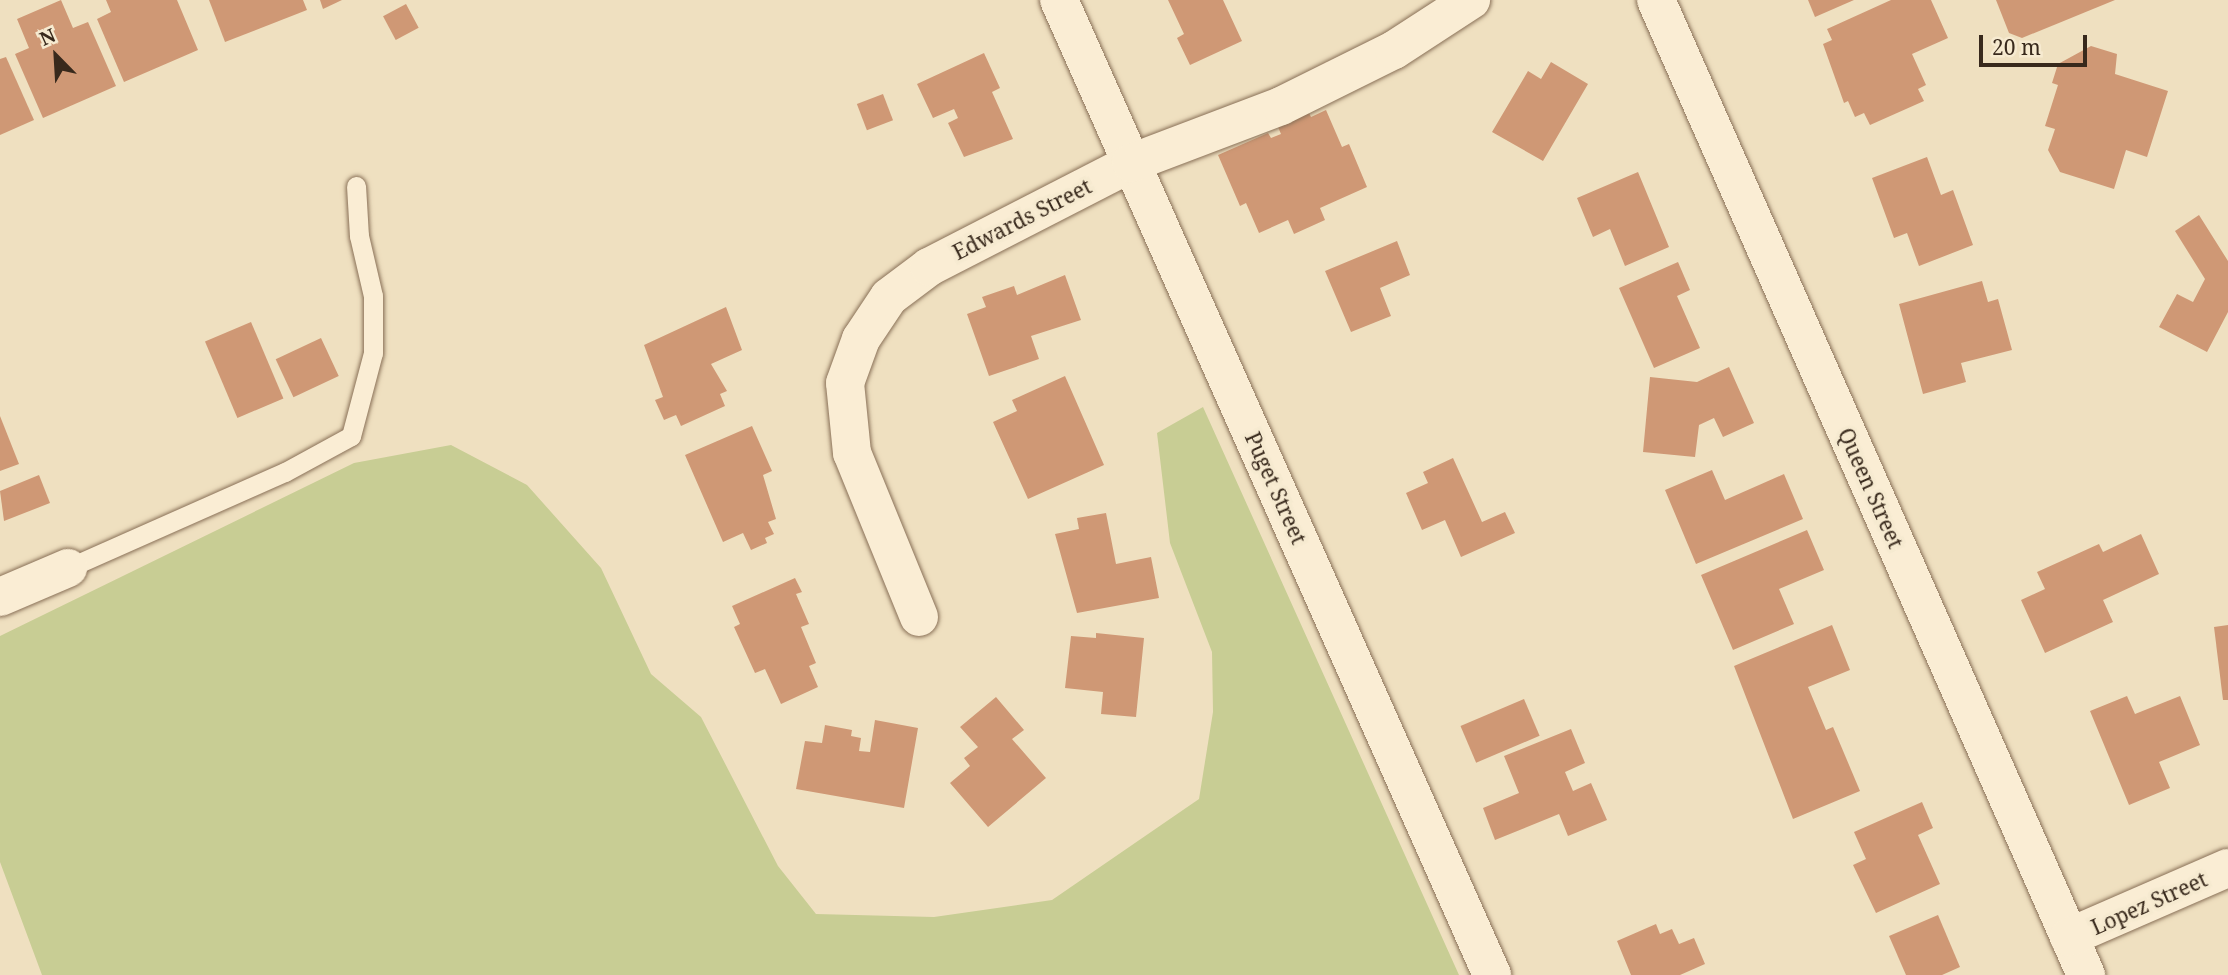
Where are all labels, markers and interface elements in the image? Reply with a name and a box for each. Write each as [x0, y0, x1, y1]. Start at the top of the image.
north arrow [21, 21, 91, 91]
scale bar [1983, 21, 2092, 65]
text: N [35, 22, 60, 52]
text: 20 m [1992, 33, 2041, 61]
street label: Edwards Street [948, 173, 1096, 265]
street label: Queen Street [1833, 424, 1909, 552]
street label: Puget Street [1240, 428, 1312, 548]
street label: Lopez Street [2087, 866, 2211, 940]

